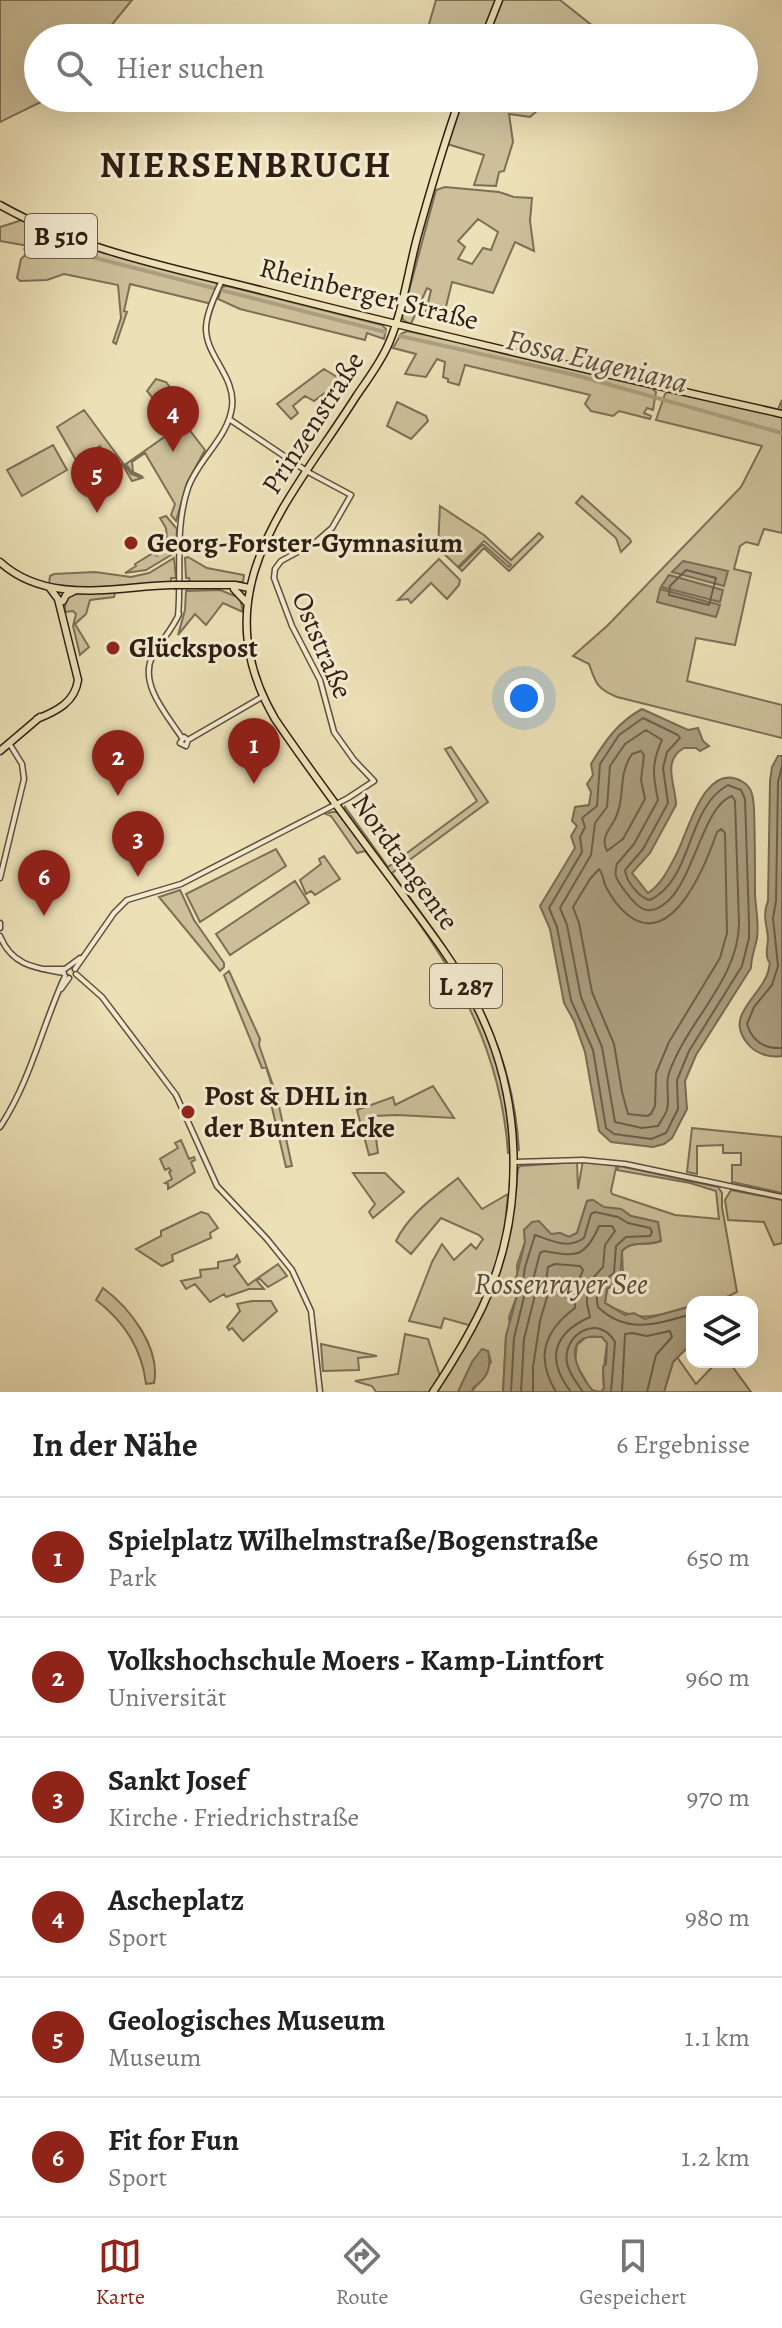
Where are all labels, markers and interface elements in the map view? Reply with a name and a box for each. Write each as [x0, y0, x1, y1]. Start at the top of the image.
search box [24, 24, 758, 112]
icon: search [52, 46, 96, 90]
text: Hier suchen [116, 48, 265, 88]
district label: NIERSENBRUCH [100, 140, 392, 189]
road number: B 510 [25, 214, 97, 258]
street label: Rheinberger Straße [255, 248, 483, 340]
water label: Fossa Eugeniana [502, 319, 692, 403]
street label: Prinzenstraße [253, 344, 373, 502]
pin: 4 [147, 386, 199, 452]
pin: 5 [71, 447, 123, 513]
place label: Georg-Forster-Gymnasium [147, 524, 463, 562]
marker: Georg-Forster-Gymnasium [122, 534, 140, 552]
street label: Oststraße [282, 586, 362, 704]
place label: Glückspost [129, 629, 258, 667]
marker: Glückspost [104, 639, 122, 657]
your location [504, 678, 544, 718]
pin: 1 [228, 718, 280, 784]
pin: 2 [92, 730, 144, 796]
street label: Nordtangente [343, 786, 467, 938]
pin: 3 [112, 811, 164, 877]
pin: 6 [18, 850, 70, 916]
road number: L 287 [430, 964, 502, 1008]
place label: Post & DHL in der Bunten Ecke [204, 1077, 395, 1147]
marker: Post & DHL in der Bunten Ecke [179, 1103, 197, 1121]
water label: Rossenrayer See [474, 1264, 648, 1304]
map controls [686, 1296, 758, 1368]
button: layers [686, 1296, 758, 1368]
text: In der Nähe [32, 1421, 198, 1468]
text: 6 Ergebnisse [616, 1427, 750, 1462]
text: Spielplatz Wilhelmstraße/Bogenstraße [108, 1520, 598, 1560]
text: 1 [53, 1540, 63, 1575]
text: 650 m [686, 1540, 750, 1575]
text: Park [108, 1560, 157, 1595]
text: Volkshochschule Moers - Kamp-Lintfort [108, 1640, 604, 1680]
text: 2 [52, 1660, 64, 1695]
text: 960 m [686, 1660, 750, 1695]
text: Universität [108, 1680, 227, 1715]
text: Sankt Josef [108, 1760, 247, 1800]
text: 3 [52, 1780, 64, 1815]
text: 970 m [687, 1780, 750, 1815]
text: Kirche · Friedrichstraße [108, 1800, 359, 1835]
text: Ascheplatz [108, 1880, 244, 1920]
text: 4 [52, 1900, 64, 1935]
text: 980 m [685, 1900, 750, 1935]
text: Sport [108, 1920, 167, 1955]
text: Geologisches Museum [108, 2000, 385, 2040]
text: 5 [52, 2020, 64, 2055]
text: 1.1 km [685, 2020, 750, 2055]
text: Museum [108, 2040, 201, 2075]
text: Fit for Fun [108, 2120, 239, 2160]
text: 6 [52, 2140, 64, 2175]
text: 1.2 km [681, 2140, 750, 2175]
text: Sport [108, 2160, 167, 2195]
tab: Karte [95, 2234, 145, 2312]
tab: Route [336, 2234, 388, 2312]
tab: Gespeichert [579, 2234, 687, 2312]

